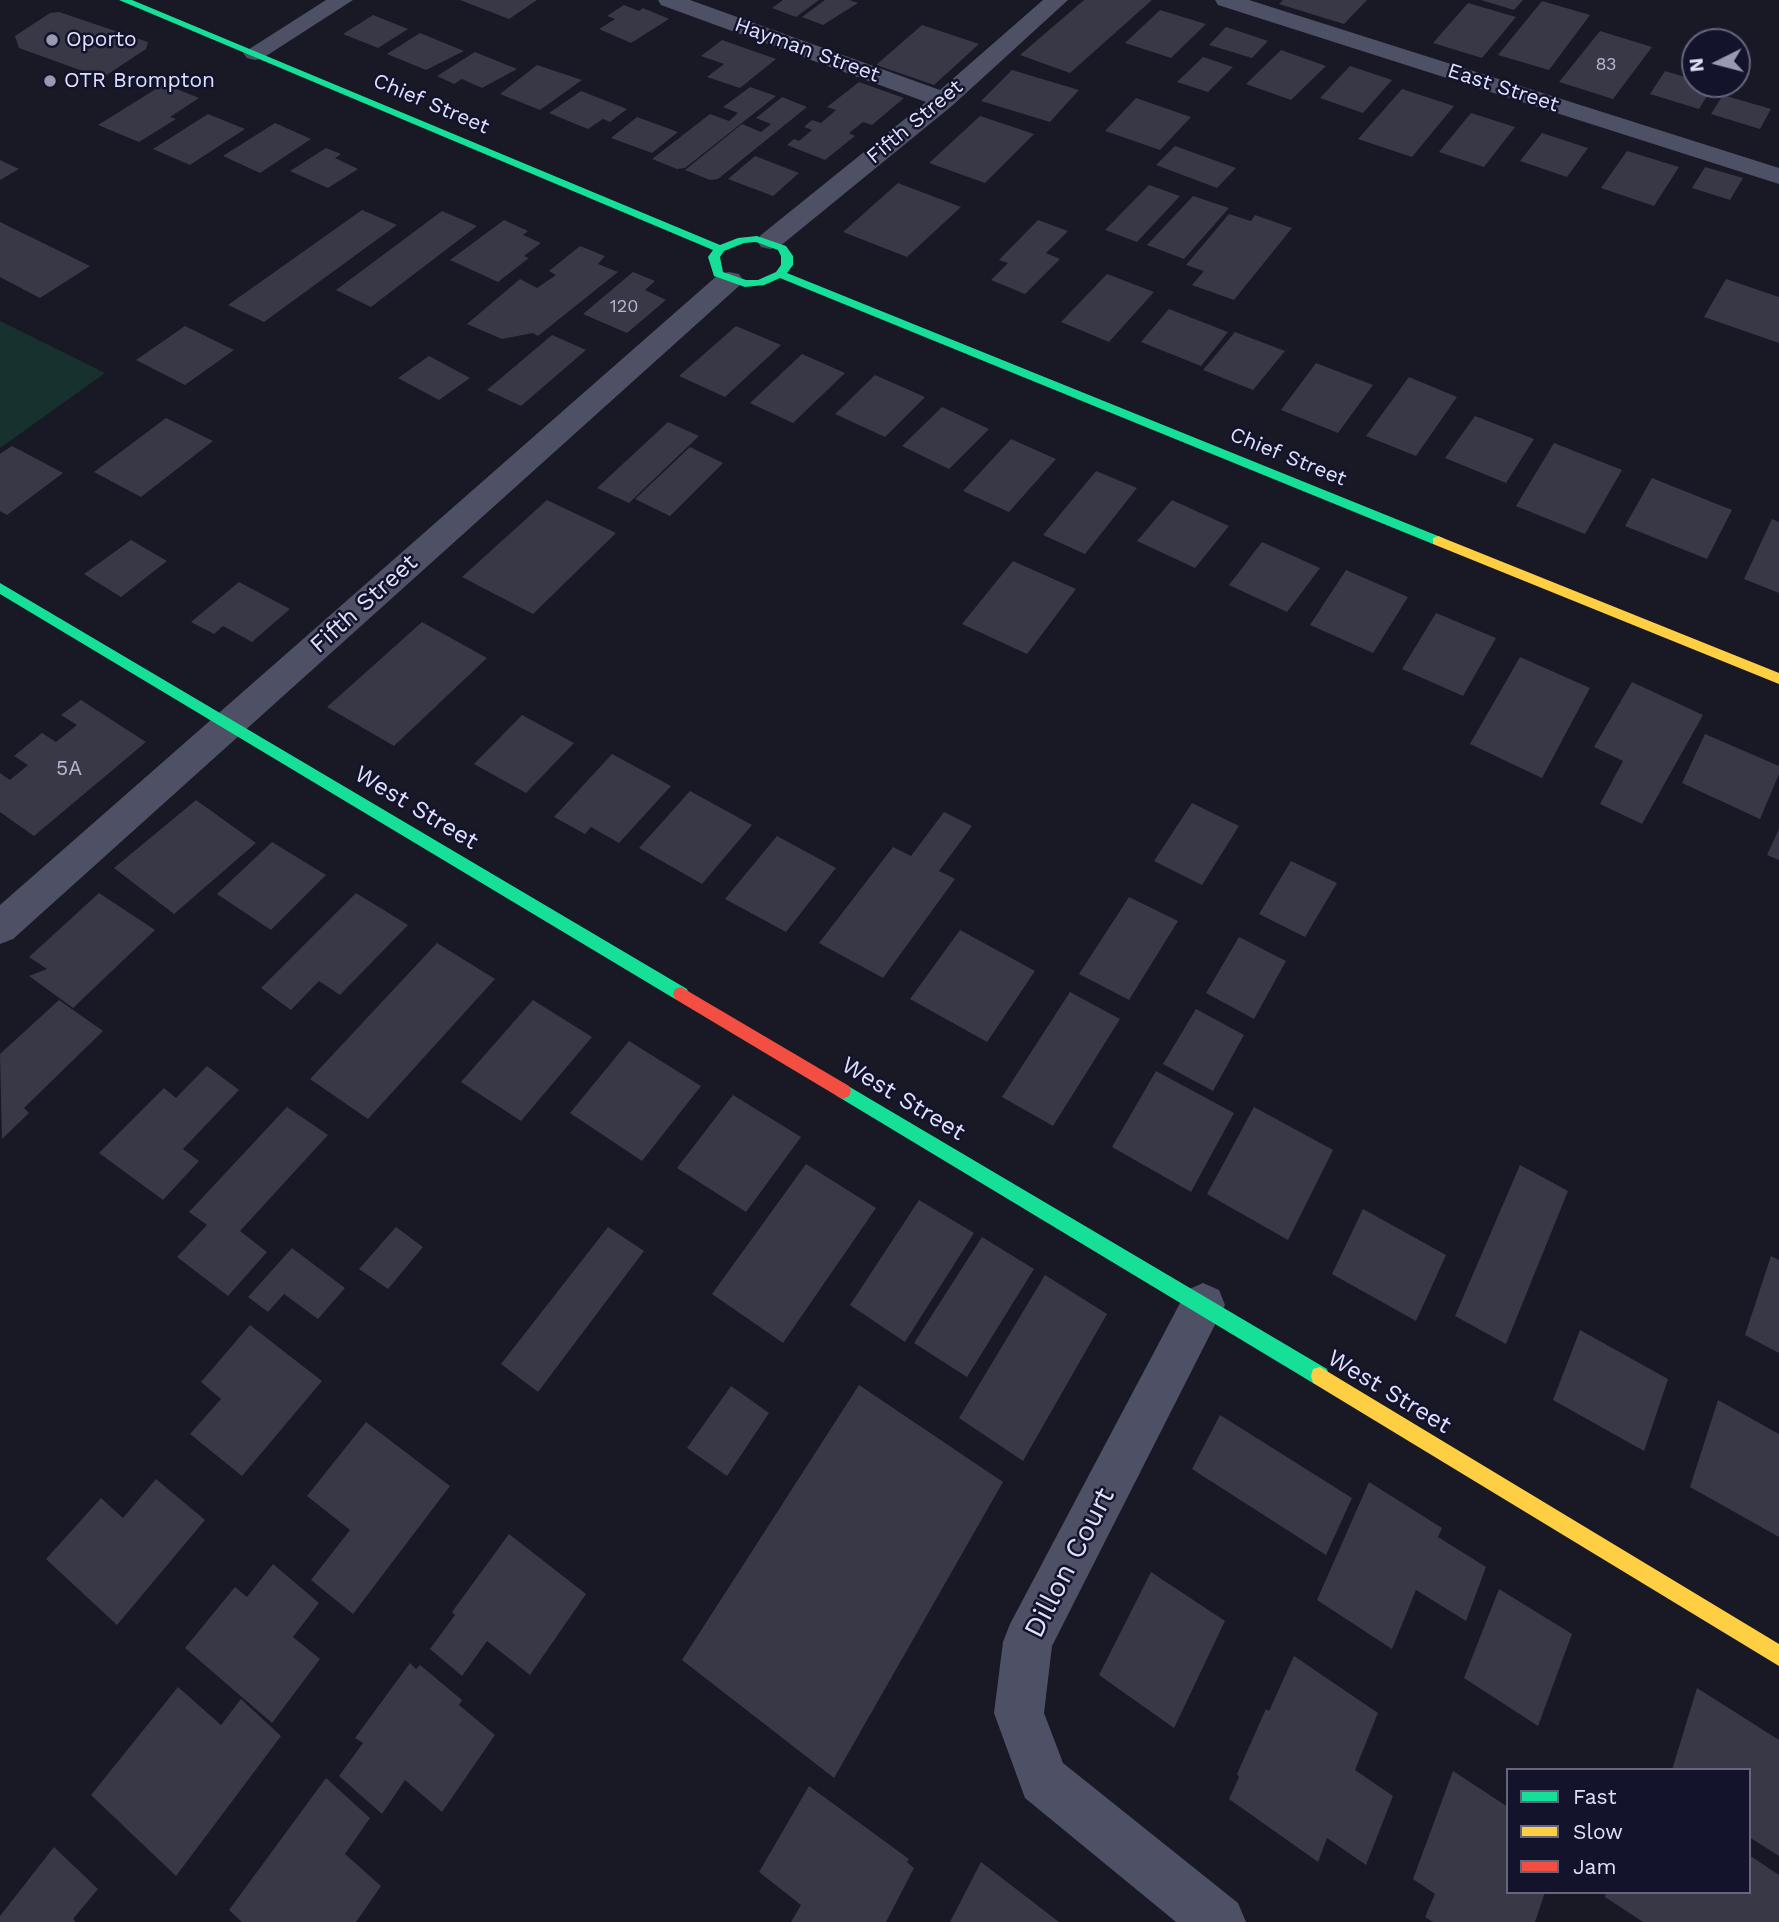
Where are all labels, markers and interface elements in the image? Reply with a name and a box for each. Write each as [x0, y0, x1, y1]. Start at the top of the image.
street label: Hayman Street [731, 12, 883, 88]
place label: Oporto [66, 27, 137, 53]
north arrow [1681, 28, 1751, 98]
marker: Oporto [44, 32, 60, 48]
house number: 83 [1595, 54, 1617, 76]
text: N [1684, 57, 1709, 73]
street label: East Street [1444, 58, 1562, 118]
place label: OTR Brompton [64, 68, 215, 94]
street label: Chief Street [369, 68, 493, 140]
marker: OTR Brompton [42, 73, 58, 89]
street label: Fifth Street [862, 74, 968, 170]
house number: 120 [610, 296, 638, 318]
street label: Chief Street [1226, 422, 1350, 492]
street label: Fifth Street [304, 548, 424, 660]
house number: 5A [56, 756, 82, 782]
street label: West Street [349, 760, 483, 856]
street label: West Street [836, 1051, 970, 1147]
street label: West Street [1322, 1344, 1456, 1440]
street label: Dillon Court [1018, 1482, 1122, 1644]
legend [1506, 1768, 1751, 1894]
text: Fast [1573, 1784, 1617, 1809]
text: Slow [1573, 1819, 1623, 1844]
text: Jam [1573, 1854, 1616, 1879]

